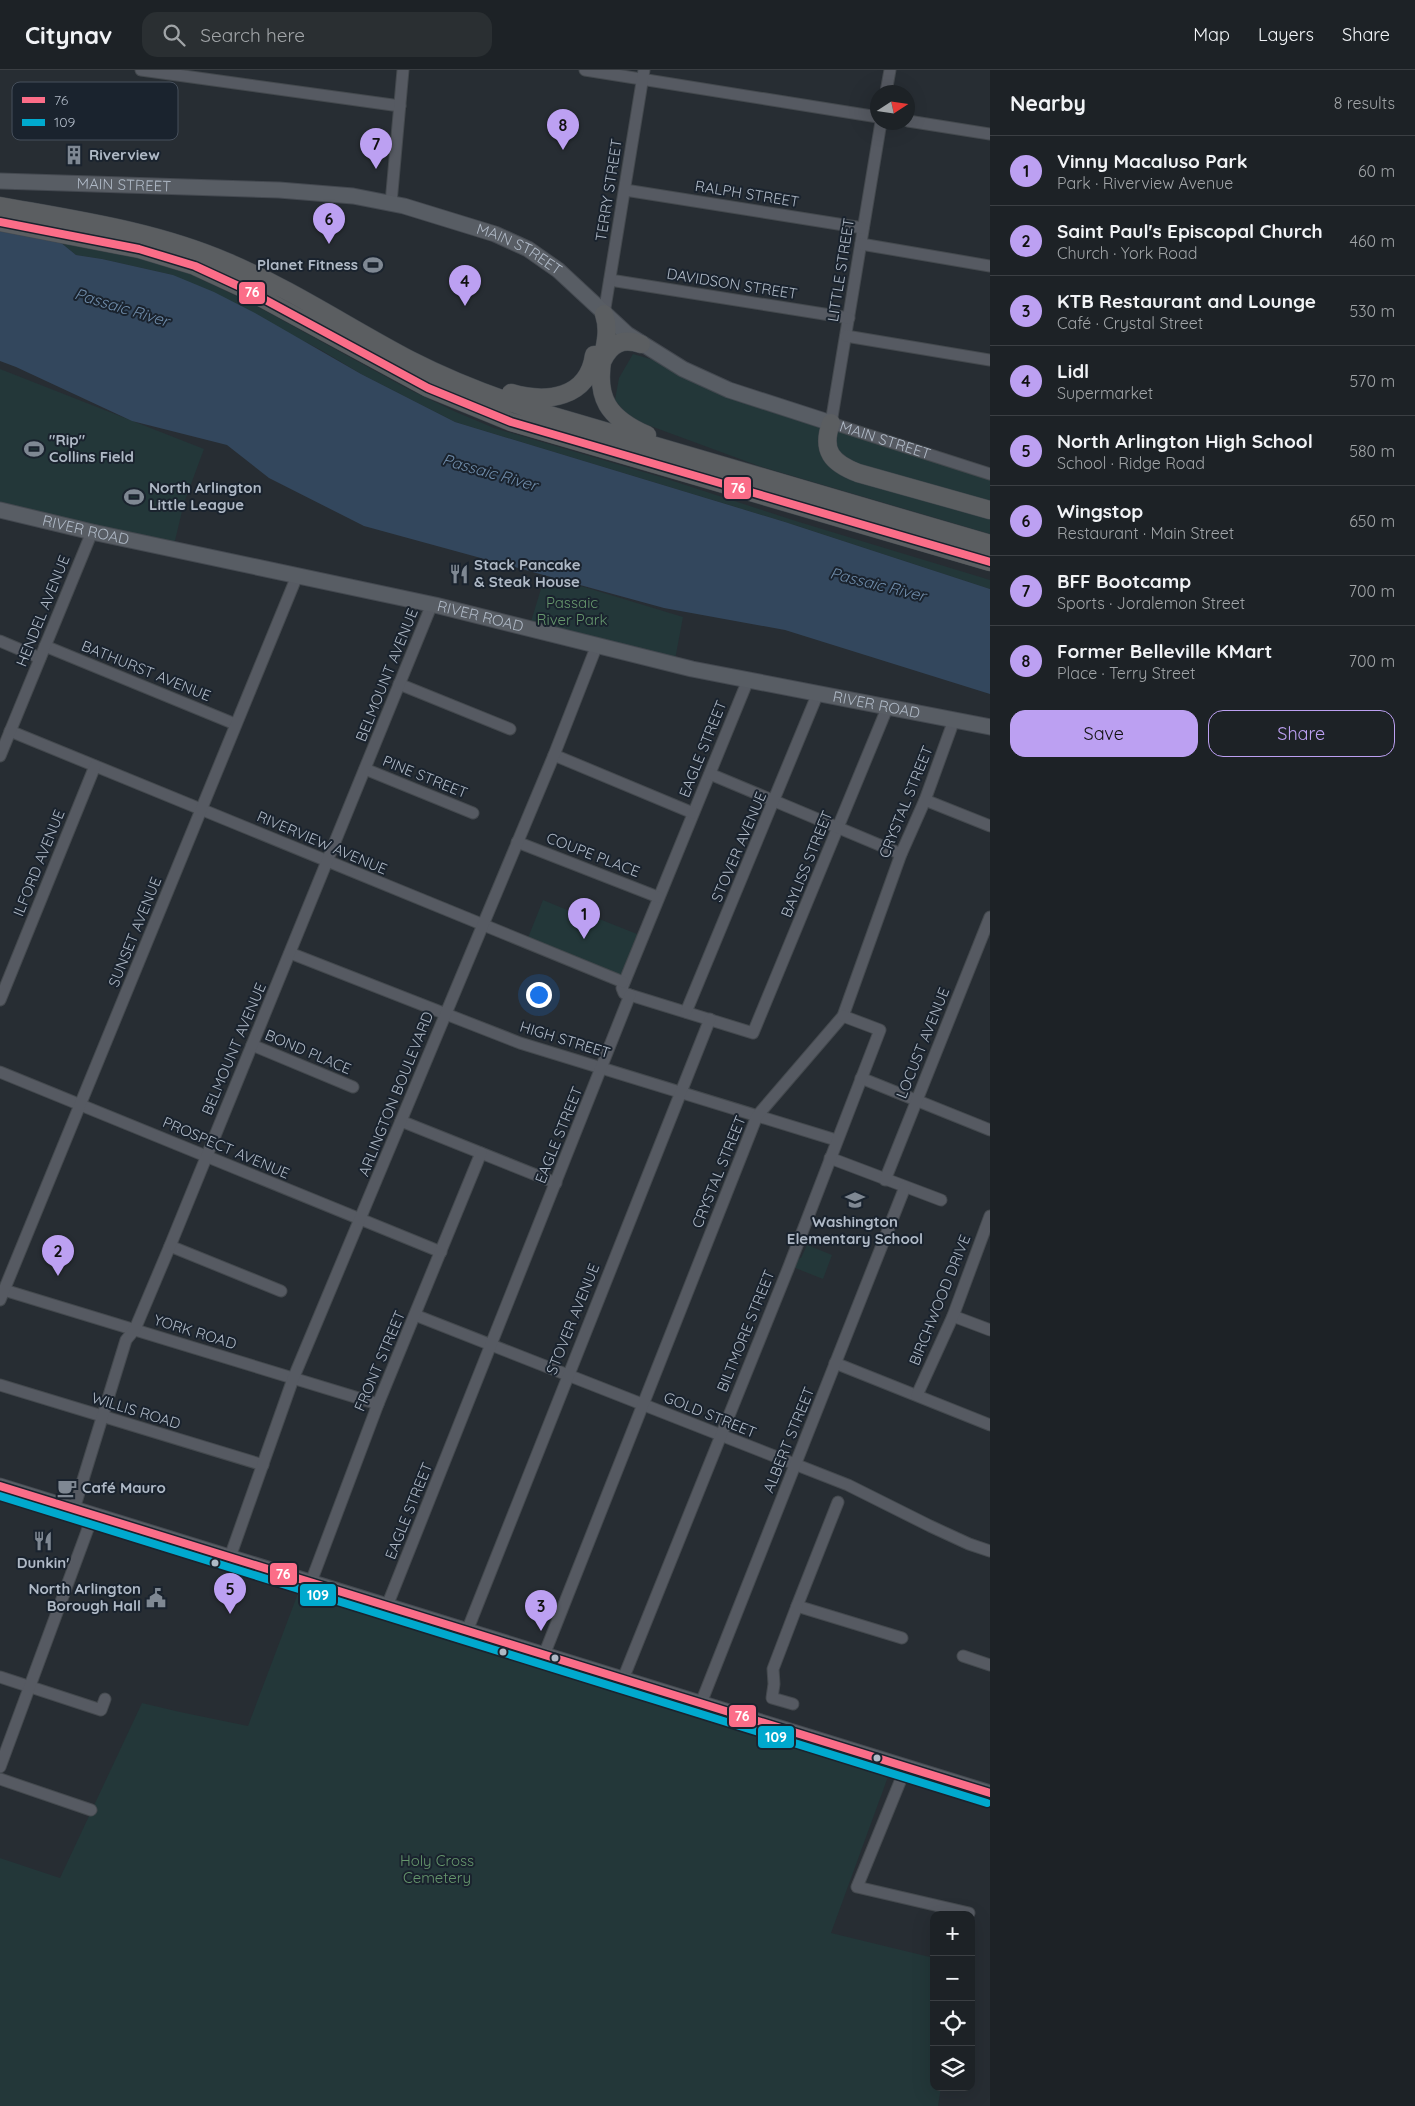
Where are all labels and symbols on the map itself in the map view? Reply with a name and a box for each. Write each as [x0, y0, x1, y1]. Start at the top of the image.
legend [12, 82, 178, 140]
north arrow [870, 85, 915, 130]
text: 76 [54, 91, 69, 109]
pin: 8 [547, 109, 579, 150]
text: 109 [54, 113, 76, 131]
pin: 7 [360, 128, 392, 169]
street label: TERRY STREET [591, 137, 626, 243]
building icon: Riverview [63, 144, 85, 166]
place label: Riverview [89, 145, 160, 164]
street label: MAIN STREET [76, 173, 172, 196]
street label: RALPH STREET [694, 176, 801, 211]
pin: 6 [313, 203, 345, 244]
street label: LITTLE STREET [823, 217, 858, 323]
street label: MAIN STREET [474, 219, 566, 279]
sports icon: Planet Fitness [362, 254, 384, 276]
place label: Planet Fitness [257, 255, 358, 274]
street label: DAVIDSON STREET [665, 264, 799, 303]
pin: 4 [449, 265, 481, 306]
line badge: 76 [238, 281, 266, 305]
water label: Passaic River [72, 283, 173, 331]
text: 76 [244, 283, 260, 301]
street label: MAIN STREET [837, 416, 933, 463]
place label: "Rip" Collins Field [49, 430, 134, 466]
sports icon: "Rip" Collins Field [23, 438, 45, 460]
water label: Passaic River [440, 449, 542, 496]
line badge: 76 [723, 476, 752, 500]
place label: North Arlington Little League [149, 478, 262, 514]
text: 76 [730, 479, 746, 497]
sports icon: North Arlington Little League [123, 486, 145, 508]
street label: RIVER ROAD [41, 510, 131, 549]
street label: HENDEL AVENUE [12, 552, 74, 669]
place label: Stack Pancake & Steak House [474, 555, 581, 591]
water label: Passaic River [828, 562, 930, 606]
restaurant icon: Stack Pancake & Steak House [448, 563, 470, 585]
park label: Passaic River Park [536, 593, 608, 629]
street label: RIVER ROAD [435, 596, 526, 636]
street label: BELMOUNT AVENUE [351, 605, 422, 744]
street label: BATHURST AVENUE [79, 636, 214, 705]
street label: RIVER ROAD [831, 687, 922, 722]
street label: EAGLE STREET [674, 698, 731, 800]
street label: CRYSTAL STREET [874, 743, 937, 861]
street label: PINE STREET [380, 751, 470, 802]
street label: STOVER AVENUE [707, 789, 770, 905]
street label: RIVERVIEW AVENUE [254, 806, 390, 879]
street label: ILFORD AVENUE [8, 807, 69, 919]
street label: BAYLISS STREET [776, 808, 837, 920]
street label: COUPE PLACE [544, 828, 643, 881]
street label: SUNSET AVENUE [104, 874, 165, 990]
pin: 1 [568, 898, 600, 939]
street label: BELMOUNT AVENUE [197, 980, 270, 1118]
your location [526, 982, 552, 1008]
street label: LOCUST AVENUE [892, 984, 953, 1101]
street label: ARLINGTON BOULEVARD [354, 1008, 437, 1179]
street label: HIGH STREET [518, 1017, 613, 1062]
street label: BOND PLACE [262, 1025, 354, 1078]
street label: EAGLE STREET [530, 1084, 587, 1186]
street label: PROSPECT AVENUE [160, 1112, 293, 1183]
street label: CRYSTAL STREET [687, 1113, 750, 1231]
school or university icon: Washington Elementary School [844, 1189, 866, 1211]
place label: Washington Elementary School [787, 1212, 923, 1248]
street label: BIRCHWOOD DRIVE [905, 1232, 974, 1368]
pin: 2 [42, 1235, 74, 1276]
street label: STOVER AVENUE [542, 1260, 603, 1377]
street label: BILTMORE STREET [712, 1267, 779, 1395]
street label: FRONT STREET [350, 1308, 409, 1414]
street label: YORK ROAD [151, 1310, 239, 1353]
street label: ALBERT STREET [759, 1384, 818, 1496]
street label: GOLD STREET [661, 1387, 759, 1442]
street label: WILLIS ROAD [89, 1388, 183, 1433]
street label: EAGLE STREET [380, 1460, 437, 1562]
cafe icon: Café Mauro [56, 1477, 78, 1499]
place label: Café Mauro [82, 1478, 166, 1497]
restaurant icon: Dunkin' [32, 1530, 54, 1552]
place label: Dunkin' [17, 1553, 69, 1572]
unlabelled marker [210, 1558, 220, 1568]
line badge: 76 [269, 1562, 298, 1586]
text: 76 [275, 1565, 291, 1583]
pin: 5 [214, 1573, 246, 1614]
place label: North Arlington Borough Hall [28, 1579, 141, 1615]
line badge: 109 [299, 1583, 337, 1607]
text: 109 [307, 1586, 329, 1604]
public building icon: North Arlington Borough Hall [145, 1587, 167, 1609]
pin: 3 [525, 1590, 557, 1631]
unlabelled marker [498, 1647, 508, 1657]
unlabelled marker [550, 1653, 560, 1663]
line badge: 76 [728, 1704, 757, 1728]
text: 76 [734, 1707, 750, 1725]
line badge: 109 [757, 1725, 795, 1749]
text: 109 [765, 1728, 787, 1746]
unlabelled marker [872, 1753, 882, 1763]
park label: Holy Cross Cemetery [400, 1851, 474, 1887]

